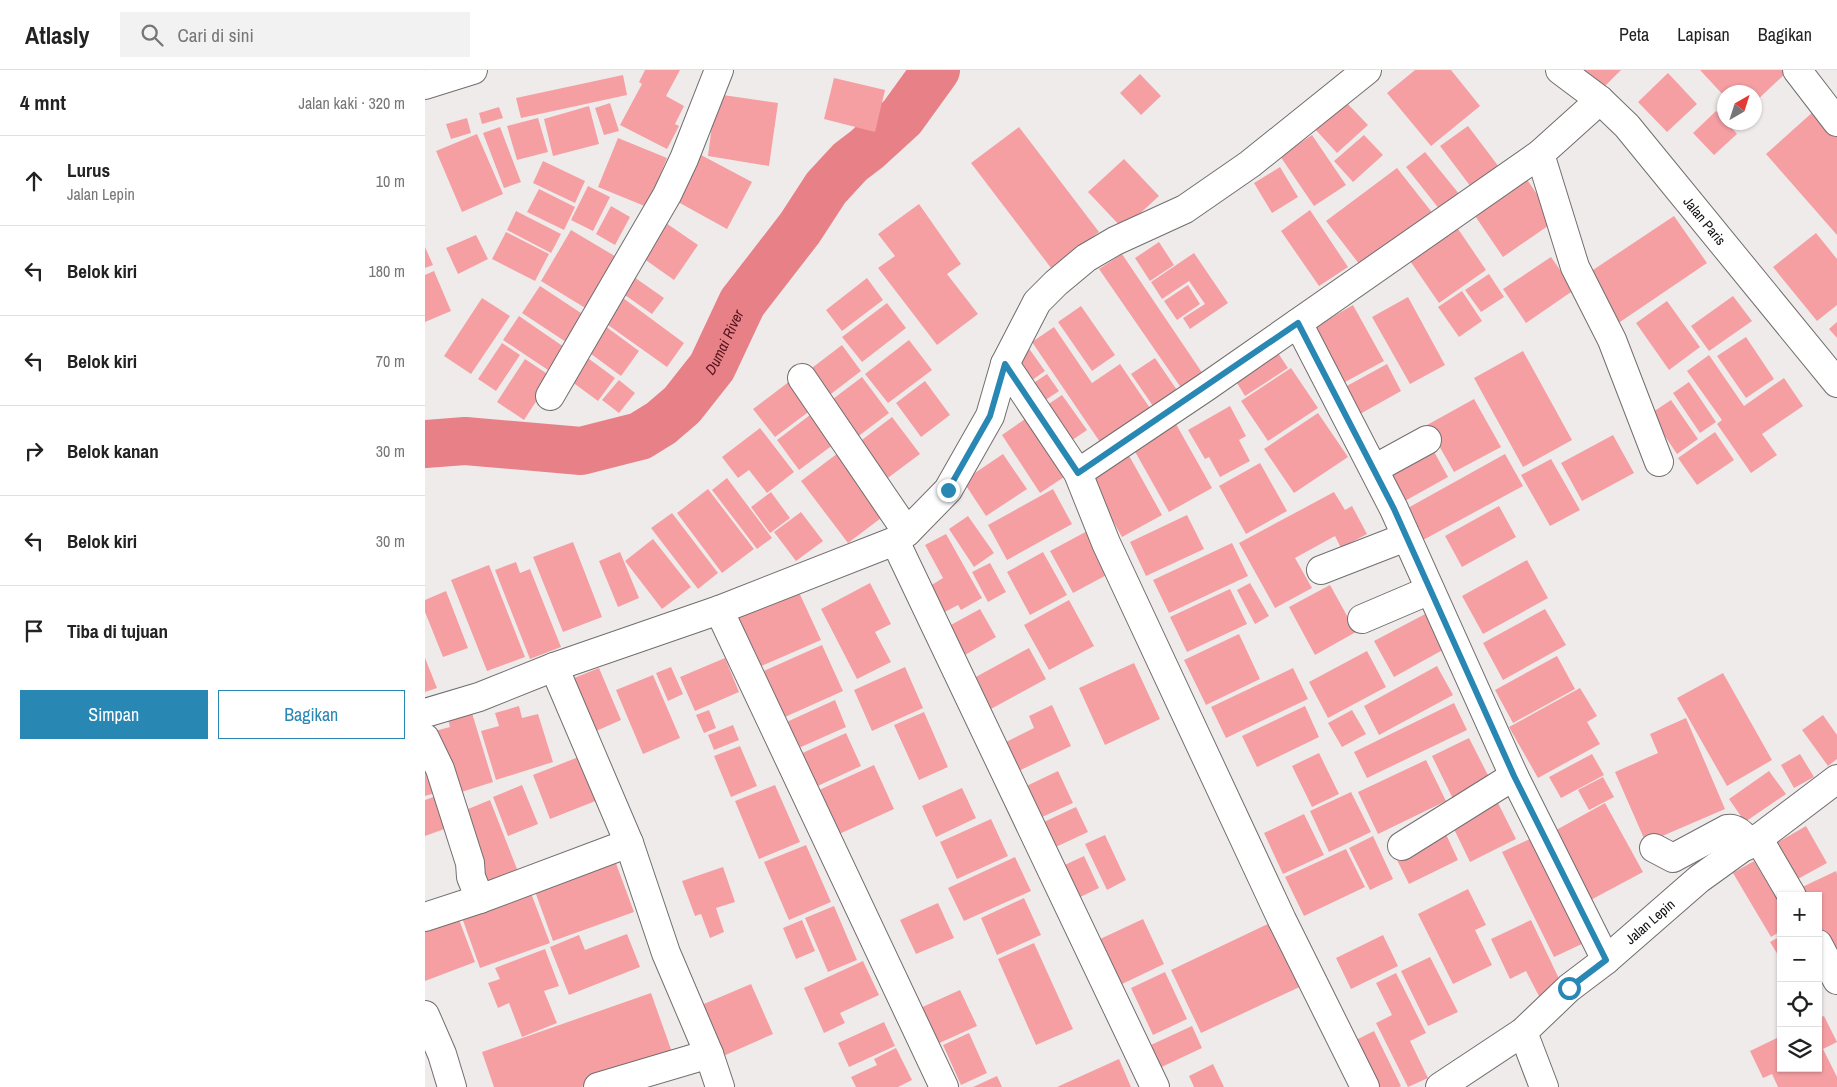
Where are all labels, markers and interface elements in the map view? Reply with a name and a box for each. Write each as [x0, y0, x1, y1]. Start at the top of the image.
search box [120, 12, 470, 57]
text: Atlasly [25, 19, 90, 51]
icon: search [138, 21, 166, 49]
text: Cari di sini [178, 22, 254, 48]
text: Peta [1619, 22, 1649, 47]
text: Lapisan [1677, 22, 1730, 47]
text: Bagikan [1758, 22, 1812, 47]
north arrow [1717, 85, 1762, 130]
text: 4 mnt [20, 88, 66, 117]
text: Jalan kaki · 320 m [299, 92, 405, 114]
text: Lurus [67, 157, 110, 183]
icon: ahead [20, 167, 48, 195]
text: 10 m [376, 170, 405, 192]
text: Jalan Lepin [67, 183, 135, 205]
street label: Jalan Paris [1679, 193, 1730, 249]
icon: left [20, 257, 48, 285]
text: Belok kiri [67, 258, 137, 284]
text: 180 m [369, 260, 405, 282]
water label: Dumai River [700, 305, 748, 379]
icon: left [20, 347, 48, 375]
text: Belok kiri [67, 348, 137, 374]
text: 70 m [376, 350, 405, 372]
icon: right [20, 437, 48, 465]
text: Belok kanan [67, 438, 159, 464]
text: 30 m [376, 440, 405, 462]
route end [937, 479, 960, 502]
icon: left [20, 527, 48, 555]
text: Belok kiri [67, 528, 137, 554]
text: 30 m [376, 530, 405, 552]
icon: arrive [20, 617, 48, 645]
text: Tiba di tujuan [67, 618, 168, 644]
button: Simpan [20, 690, 208, 739]
button: Bagikan [218, 690, 405, 739]
map controls [1777, 892, 1822, 1072]
button: + [1777, 892, 1822, 937]
street label: Jalan Lepin [1622, 895, 1678, 948]
button: − [1777, 937, 1822, 982]
route start [1558, 977, 1581, 1000]
button: locate [1777, 982, 1822, 1027]
button: layers [1777, 1027, 1822, 1072]

